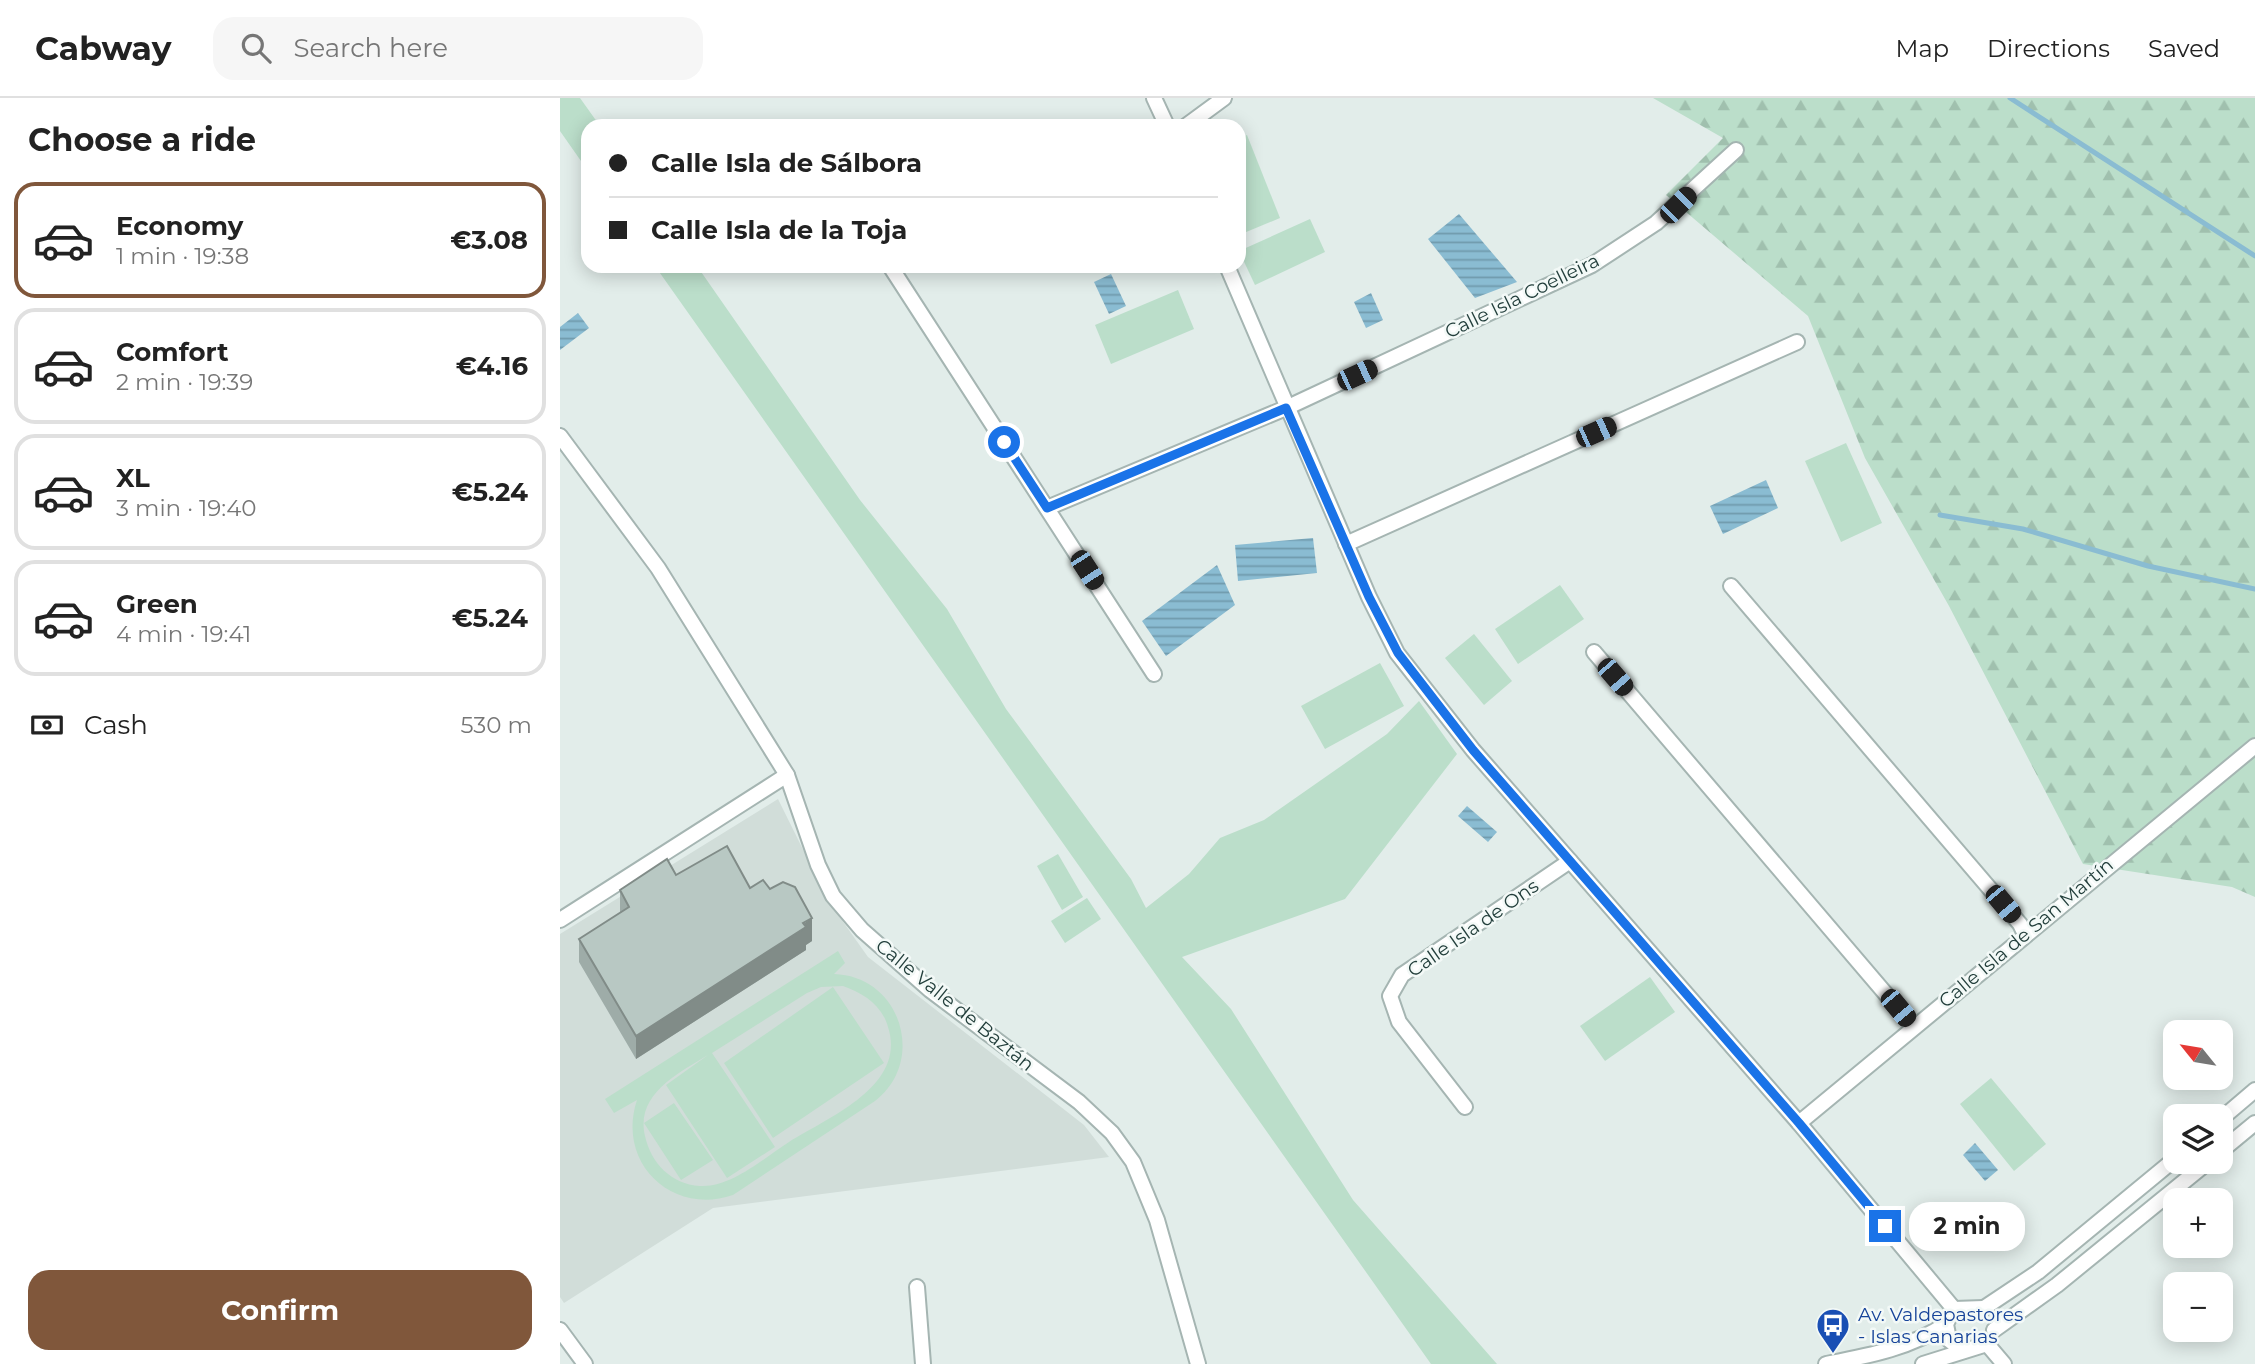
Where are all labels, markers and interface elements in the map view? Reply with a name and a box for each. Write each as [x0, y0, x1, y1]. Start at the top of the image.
search box [213, 17, 703, 80]
text: Cabway [35, 28, 171, 68]
icon: search [237, 29, 275, 67]
text: Search here [293, 32, 448, 64]
text: Map [1896, 34, 1949, 63]
text: Directions [1987, 34, 2110, 63]
text: Saved [2148, 34, 2220, 63]
text: Choose a ride [28, 120, 256, 159]
text: Calle Isla de Sálbora [651, 147, 922, 179]
car [1656, 183, 1701, 227]
icon: car [32, 209, 95, 272]
text: Economy [116, 210, 243, 242]
text: Calle Isla de la Toja [651, 214, 907, 246]
text: €3.08 [450, 224, 528, 256]
text: 1 min · 19:38 [116, 242, 249, 270]
street label: Calle Isla Coelleira [1441, 249, 1603, 343]
icon: car [32, 335, 95, 398]
text: Comfort [116, 336, 228, 368]
text: €4.16 [456, 350, 528, 382]
car [1334, 357, 1381, 393]
text: 2 min · 19:39 [116, 368, 253, 396]
car [1573, 414, 1620, 450]
route start [988, 426, 1020, 458]
icon: car [32, 461, 95, 524]
text: XL [116, 462, 150, 494]
text: €5.24 [452, 476, 528, 508]
text: 3 min · 19:40 [116, 494, 257, 522]
car [1067, 547, 1108, 593]
icon: car [32, 587, 95, 650]
text: Green [116, 588, 198, 620]
text: €5.24 [452, 602, 528, 634]
text: 4 min · 19:41 [116, 620, 251, 648]
car [1594, 654, 1637, 700]
icon: cash [28, 706, 66, 744]
text: Cash [84, 709, 148, 741]
text: 530 m [460, 711, 532, 739]
street label: Calle Isla de San Martín [1934, 853, 2118, 1013]
street label: Calle Isla de Ons [1403, 874, 1543, 982]
car [1982, 881, 2025, 927]
street label: Calle Valle de Baztán [871, 934, 1039, 1076]
car [1877, 985, 1920, 1031]
north arrow [2163, 1020, 2233, 1090]
map controls [2163, 1020, 2233, 1342]
button: layers [2163, 1104, 2233, 1174]
button: + [2163, 1188, 2233, 1258]
callout: 2 min [1910, 1202, 2025, 1250]
route end [1869, 1210, 1901, 1242]
text: 2 min [1933, 1212, 2001, 1240]
button: Confirm [28, 1270, 532, 1350]
button: − [2163, 1272, 2233, 1342]
place label: Av. Valdepastores - Islas Canarias [1858, 1303, 2023, 1348]
bus stop icon: Av. Valdepastores - Islas Canarias [1814, 1306, 1852, 1355]

